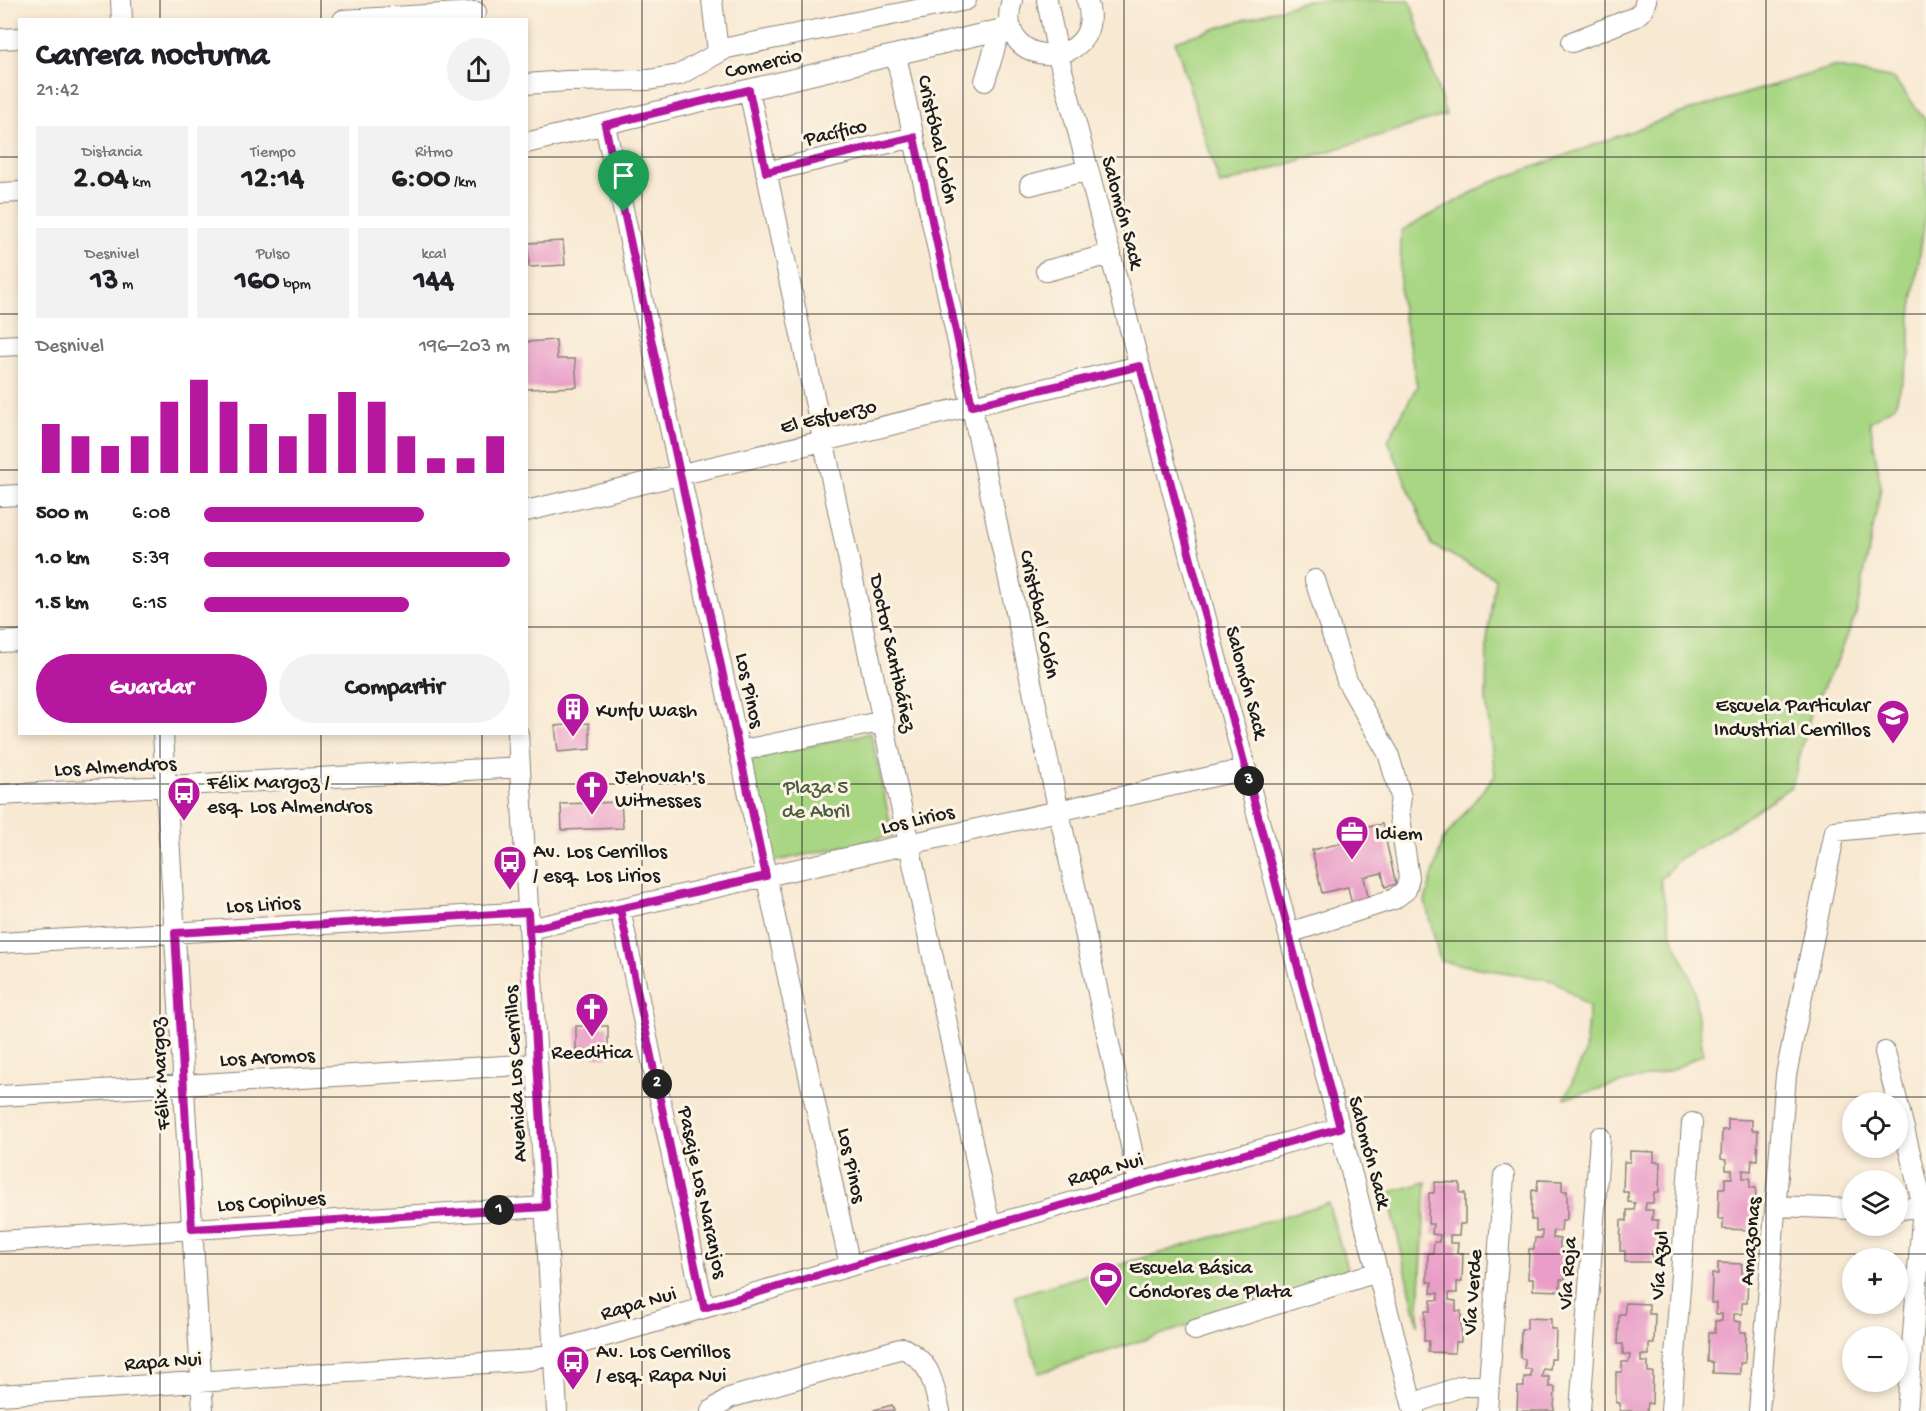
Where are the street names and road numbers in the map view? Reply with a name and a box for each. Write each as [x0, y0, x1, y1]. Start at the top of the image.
street label: Comercio [723, 44, 805, 86]
street label: Cristóbal Colón [910, 73, 961, 206]
street label: Pacífico [801, 115, 870, 154]
street label: Salomón Sack [1094, 154, 1148, 275]
street label: El Esfuerzo [778, 395, 880, 442]
street label: Cristóbal Colón [1012, 548, 1063, 681]
street label: Doctor Santibáñez [861, 570, 920, 736]
street label: Salomón Sack [1218, 624, 1272, 745]
street label: Los Pinos [727, 651, 768, 732]
street label: Los Almendros [53, 753, 178, 784]
street label: Los Lirios [879, 801, 958, 842]
street label: Los Lirios [226, 892, 302, 921]
street label: Avenida Los Cerrillos [500, 984, 535, 1163]
street label: Félix Margoz [147, 1016, 178, 1132]
street label: Los Aromos [219, 1044, 317, 1074]
street label: Salomón Sack [1341, 1094, 1395, 1215]
street label: Pasaje Los Naranjos [670, 1104, 731, 1282]
street label: Los Pinos [829, 1126, 870, 1207]
street label: Rapa Nui [1065, 1149, 1147, 1194]
street label: Los Copihues [216, 1187, 327, 1220]
street label: Amazonas [1736, 1195, 1769, 1286]
street label: Vía Azul [1647, 1230, 1676, 1302]
street label: Vía Roja [1554, 1235, 1585, 1311]
street label: Vía Verde [1459, 1247, 1490, 1337]
street label: Rapa Nui [598, 1283, 680, 1328]
street label: Rapa Nui [124, 1348, 203, 1379]

